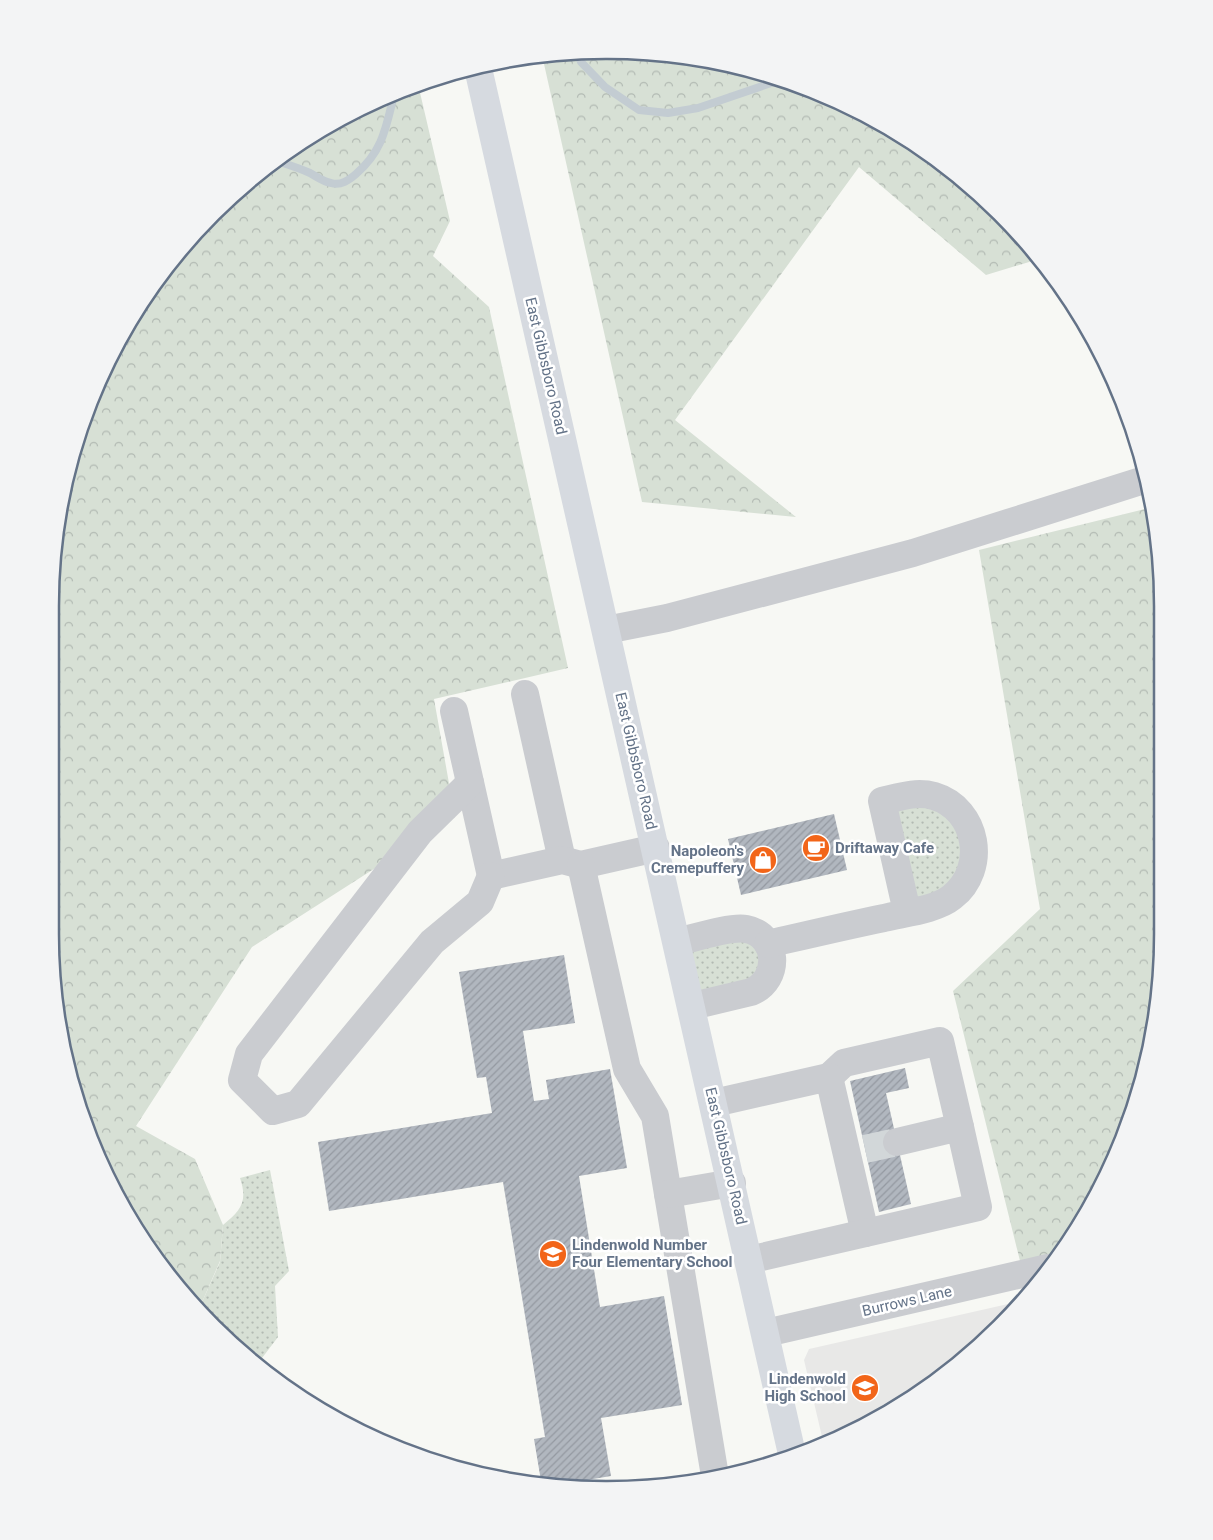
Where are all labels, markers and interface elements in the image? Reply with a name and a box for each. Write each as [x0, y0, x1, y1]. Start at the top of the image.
street label: East Gibbsboro Road [521, 296, 571, 436]
street label: East Gibbsboro Road [611, 691, 661, 831]
cafe icon: Driftaway Cafe [801, 833, 831, 863]
place label: Driftaway Cafe [835, 839, 934, 857]
place label: Napoleon's Cremepuffery [651, 842, 744, 877]
shop icon: Napoleon's Cremepuffery [748, 845, 778, 875]
street label: East Gibbsboro Road [701, 1086, 751, 1226]
place label: Lindenwold Number Four Elementary School [572, 1236, 733, 1271]
school or university icon: Lindenwold Number Four Elementary School [538, 1239, 568, 1269]
street label: Burrows Lane [860, 1282, 954, 1320]
place label: Lindenwold High School [764, 1370, 846, 1405]
school or university icon: Lindenwold High School [850, 1373, 880, 1403]

